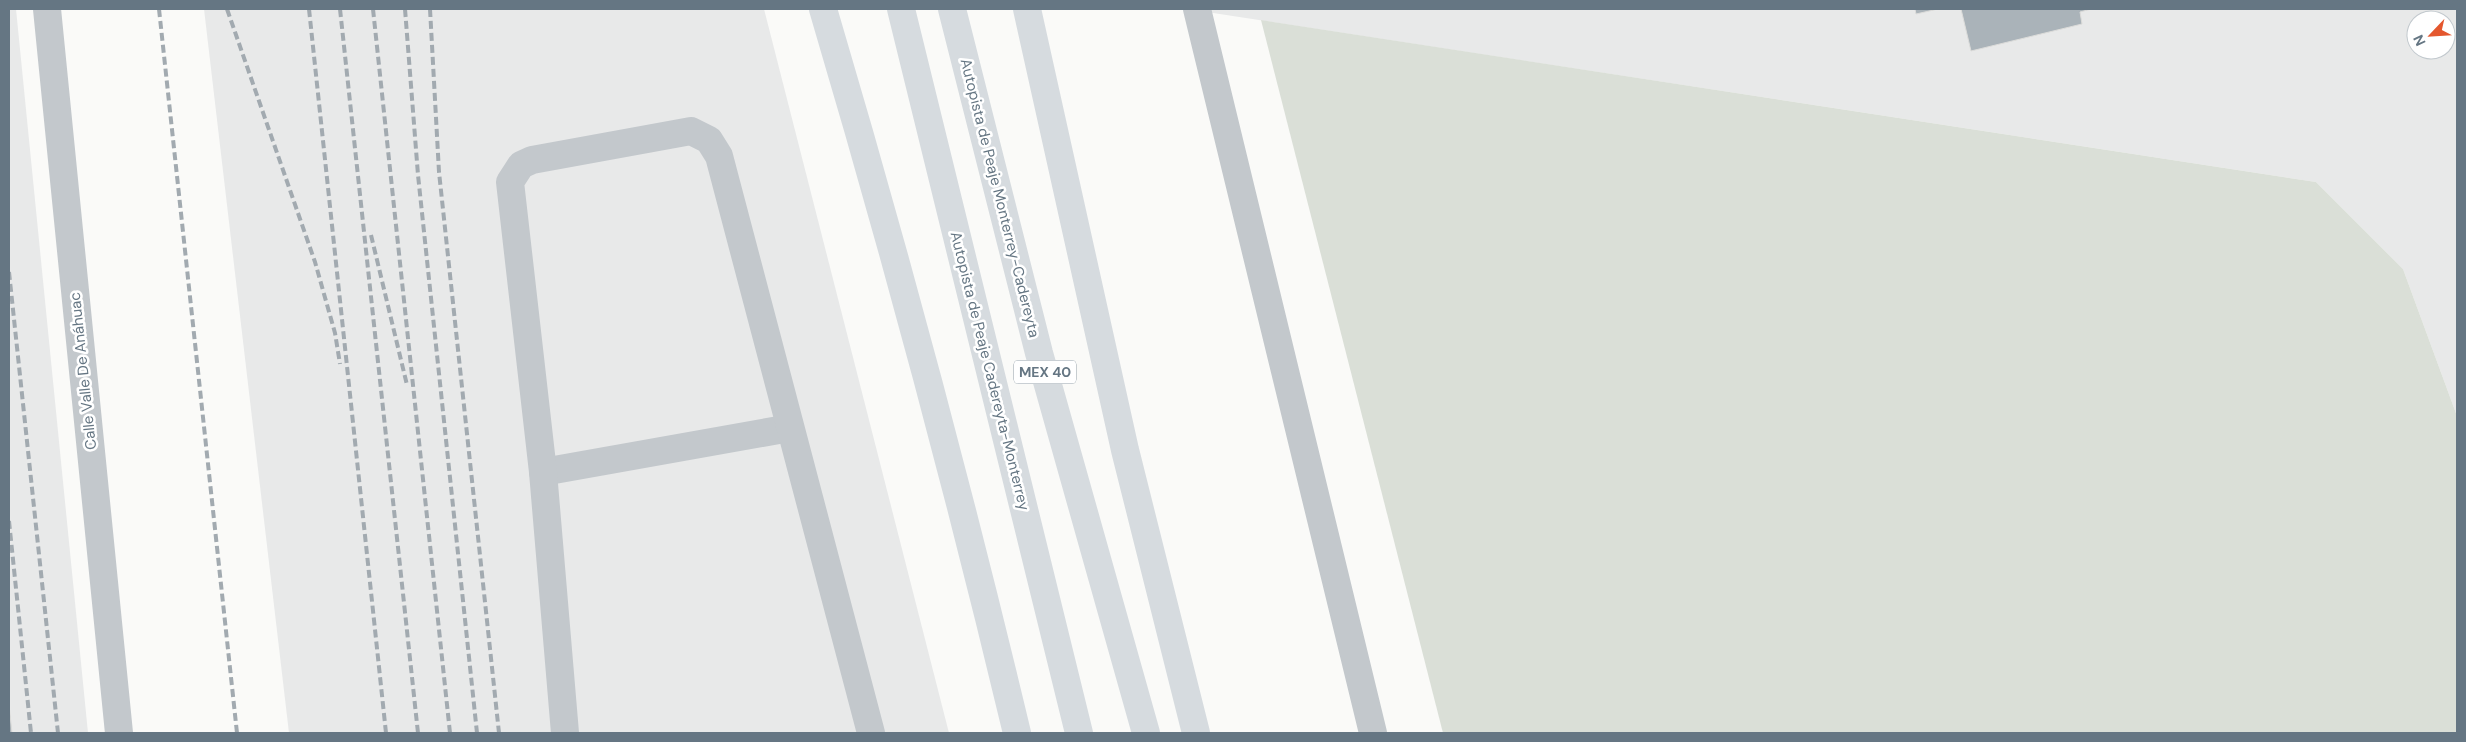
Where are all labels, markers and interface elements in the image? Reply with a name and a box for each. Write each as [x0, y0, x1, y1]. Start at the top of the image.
north arrow [2406, 10, 2456, 60]
text: N [2409, 32, 2430, 49]
street label: Autopista de Peaje Monterrey-Cadereyta [956, 56, 1044, 340]
street label: Autopista de Peaje Cadereyta-Monterrey [946, 229, 1035, 513]
street label: Calle Valle De Anáhuac [65, 291, 101, 451]
road number: MEX 40 [1014, 361, 1076, 384]

